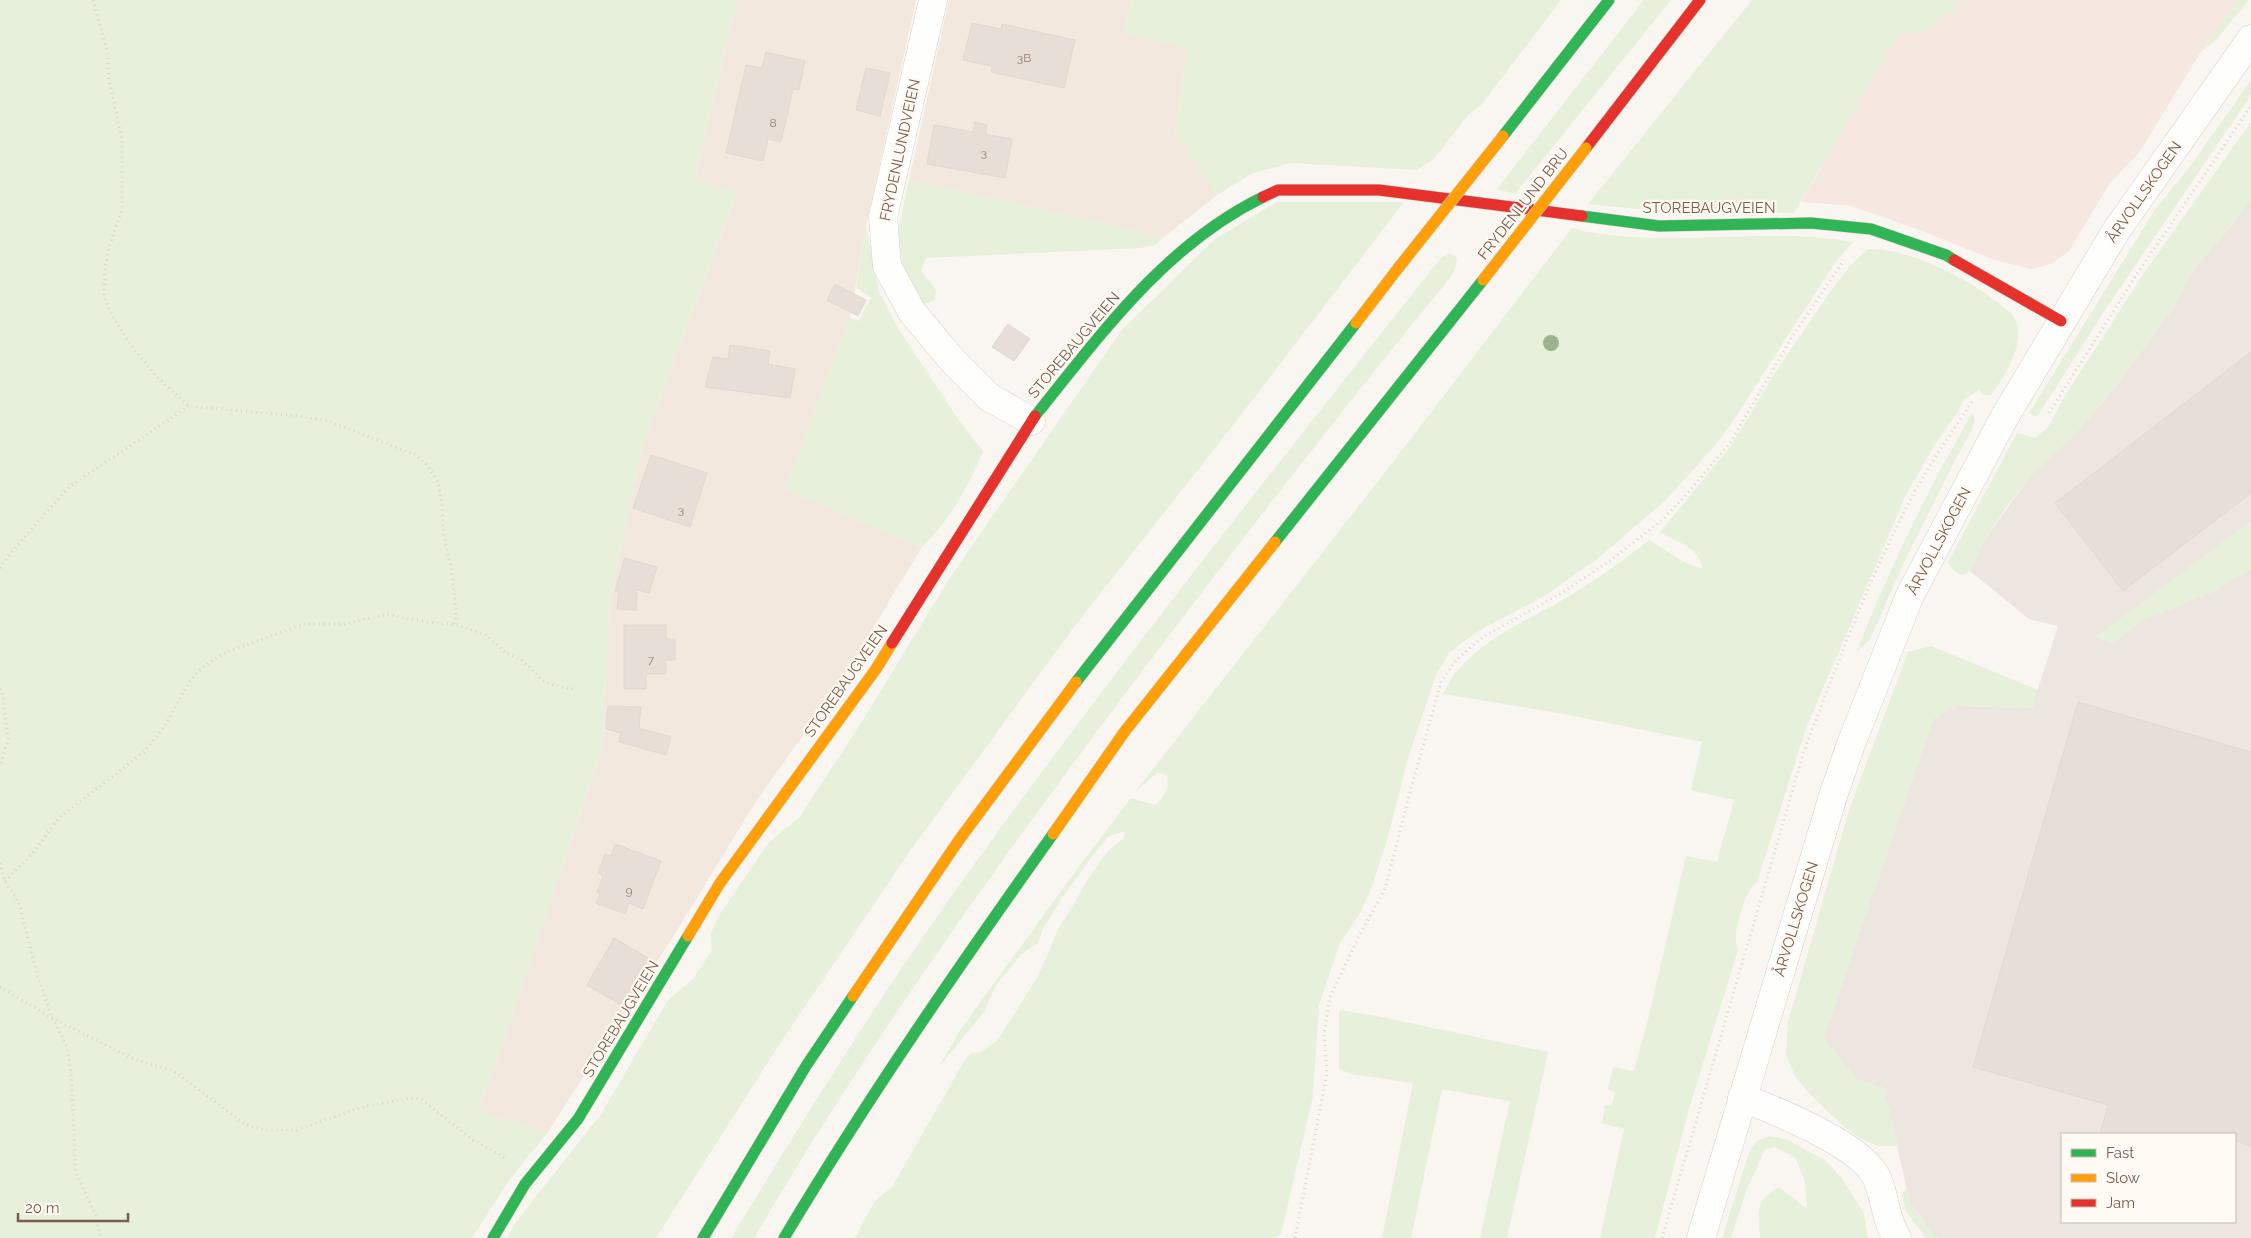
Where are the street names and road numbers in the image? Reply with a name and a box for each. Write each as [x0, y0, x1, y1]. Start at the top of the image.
street label: FRYDENLUNDVEIEN [876, 77, 924, 223]
street label: ÅRVOLLSKOGEN [2102, 138, 2186, 246]
street label: FRYDENLUND BRU [1474, 145, 1572, 263]
street label: STOREBAUGVEIEN [1642, 199, 1776, 217]
street label: STOREBAUGVEIEN [1024, 288, 1124, 402]
street label: ÅRVOLLSKOGEN [1903, 484, 1975, 598]
street label: STOREBAUGVEIEN [800, 621, 892, 741]
street label: ÅRVOLLSKOGEN [1770, 859, 1822, 979]
street label: STOREBAUGVEIEN [579, 957, 663, 1081]

